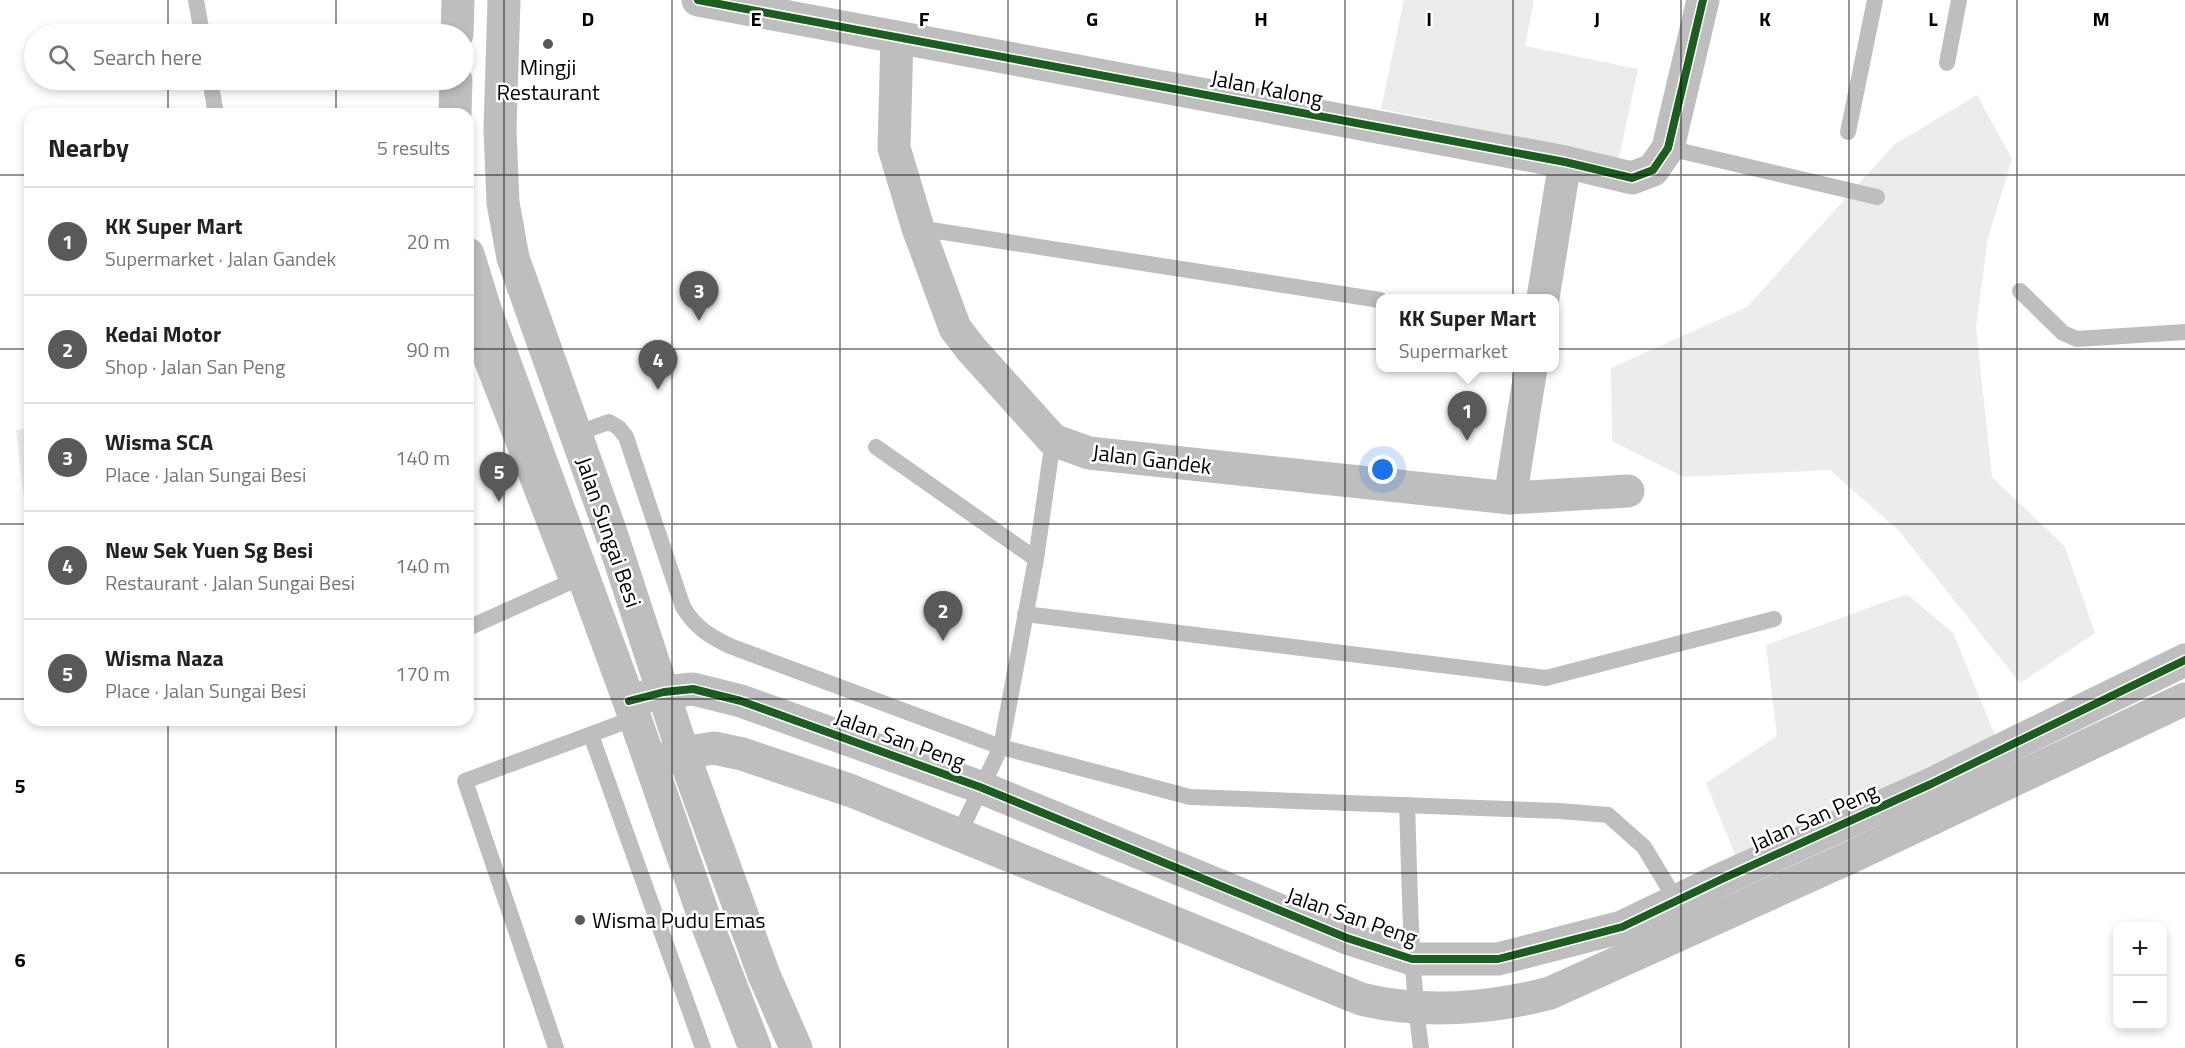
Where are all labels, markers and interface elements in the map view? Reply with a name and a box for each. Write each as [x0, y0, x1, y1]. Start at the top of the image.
text: D [582, 3, 594, 34]
text: E [750, 3, 762, 34]
text: F [919, 3, 930, 34]
text: G [1086, 3, 1098, 34]
text: H [1254, 3, 1268, 34]
text: I [1426, 3, 1432, 34]
text: J [1594, 3, 1600, 34]
text: K [1759, 3, 1771, 34]
text: L [1928, 3, 1938, 34]
text: M [2092, 3, 2110, 34]
search box [24, 24, 474, 90]
marker: Mingji Restaurant [541, 37, 555, 51]
text: Search here [93, 40, 202, 74]
icon: search [45, 41, 78, 74]
place label: Mingji Restaurant [496, 50, 600, 109]
street label: Jalan Kalong [1208, 60, 1326, 116]
text: Nearby [48, 128, 129, 167]
text: 5 results [377, 132, 450, 163]
text: KK Super Mart [105, 209, 243, 243]
text: 1 [62, 226, 73, 257]
text: 20 m [406, 226, 450, 257]
text: Supermarket · Jalan Gandek [105, 243, 336, 274]
pin: 3 [680, 272, 718, 321]
popup [1376, 294, 1559, 372]
text: KK Super Mart [1399, 301, 1536, 335]
text: Kedai Motor [105, 317, 221, 351]
text: 2 [62, 334, 73, 365]
text: 90 m [406, 334, 450, 365]
text: Supermarket [1399, 335, 1508, 366]
pin: 4 [638, 340, 678, 390]
text: Shop · Jalan San Peng [105, 351, 285, 382]
pin: 1 [1448, 392, 1486, 441]
text: Wisma SCA [105, 425, 213, 459]
street label: Jalan Gandek [1090, 435, 1214, 483]
text: 3 [62, 442, 73, 473]
text: 140 m [395, 442, 450, 473]
pin: 5 [480, 452, 518, 502]
street label: Jalan Sungai Besi [567, 452, 651, 612]
your location [1368, 455, 1397, 484]
text: Place · Jalan Sungai Besi [105, 459, 306, 490]
text: New Sek Yuen Sg Besi [105, 533, 313, 567]
text: 4 [62, 550, 73, 581]
text: 140 m [395, 550, 450, 581]
text: Restaurant · Jalan Sungai Besi [105, 567, 355, 598]
pin: 2 [924, 592, 962, 641]
text: Wisma Naza [105, 641, 224, 675]
text: 5 [62, 658, 73, 689]
text: 170 m [395, 658, 450, 689]
text: Place · Jalan Sungai Besi [105, 675, 306, 706]
street label: Jalan San Peng [830, 700, 970, 778]
text: 5 [14, 770, 26, 801]
street label: Jalan San Peng [1745, 774, 1883, 860]
street label: Jalan San Peng [1282, 878, 1422, 954]
place label: Wisma Pudu Emas [592, 903, 766, 937]
marker: Wisma Pudu Emas [573, 913, 587, 927]
map controls [2113, 922, 2167, 1030]
button: + [2113, 922, 2167, 976]
text: 6 [14, 944, 26, 975]
button: − [2113, 976, 2167, 1030]

